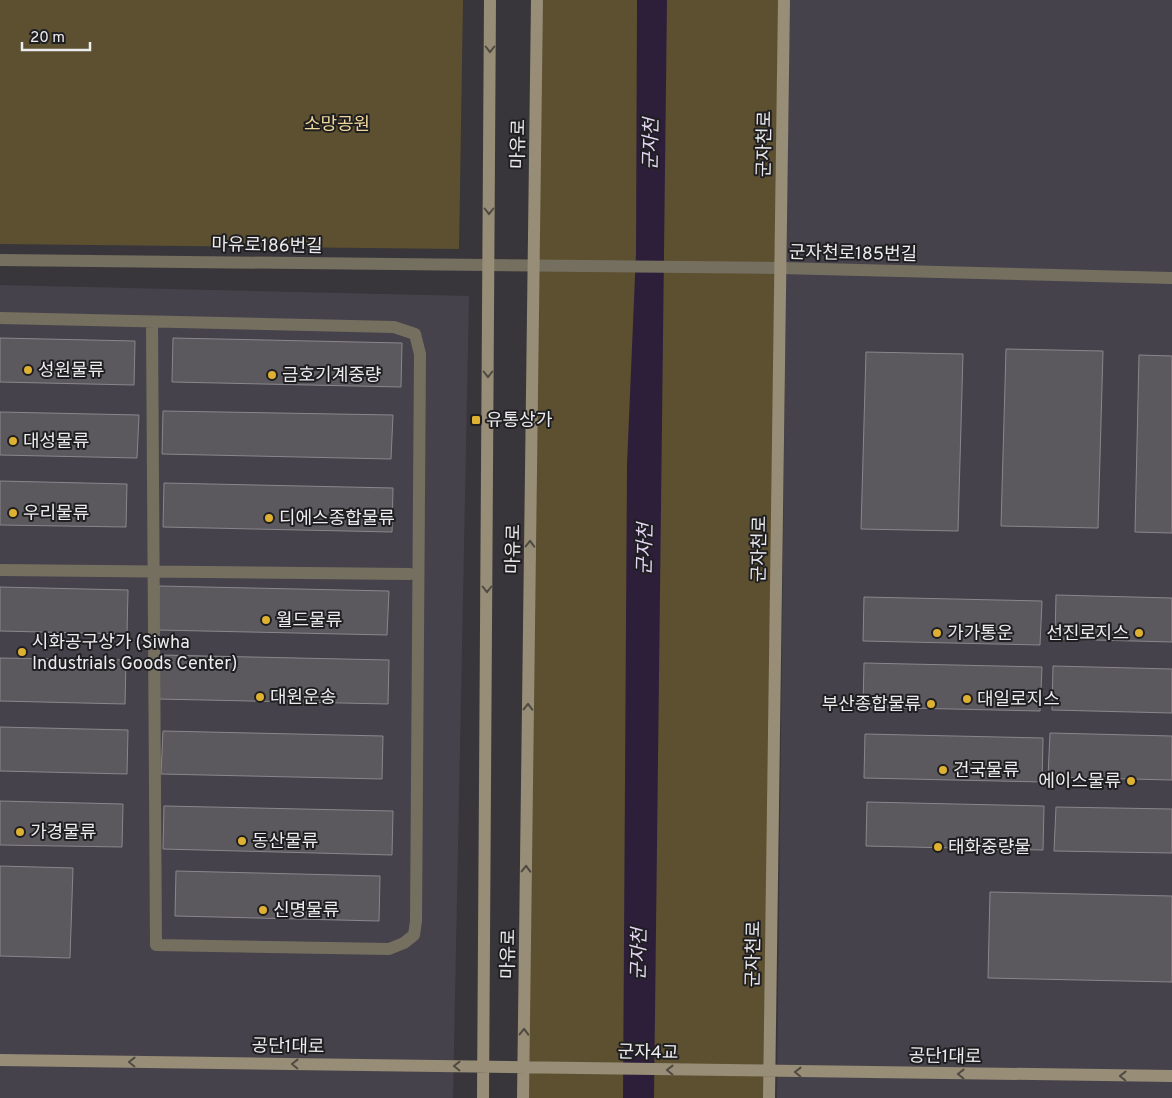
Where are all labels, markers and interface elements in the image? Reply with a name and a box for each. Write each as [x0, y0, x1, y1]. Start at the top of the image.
scale bar [22, 20, 90, 52]
text: 20 m [30, 29, 65, 48]
one-way arrow [485, 45, 495, 53]
street label: 군자천로 [753, 111, 778, 177]
park label: 소망공원 [304, 114, 370, 137]
water label: 군자천 [640, 116, 664, 170]
street label: 마유로 [508, 119, 531, 169]
one-way arrow [484, 208, 494, 215]
street label: 마유로186번길 [211, 234, 323, 259]
street label: 군자천로185번길 [789, 242, 917, 267]
place label: 성원물류 [38, 360, 104, 383]
marker: 성원물류 [22, 364, 34, 376]
place label: 금호기계중량 [282, 365, 381, 388]
marker: 금호기계중량 [266, 369, 278, 381]
one-way arrow [483, 370, 493, 378]
place label: 유통상가 [486, 410, 553, 433]
marker: 유통상가 [470, 414, 482, 426]
place label: 대성물류 [23, 431, 89, 454]
marker: 대성물류 [7, 435, 19, 447]
place label: 우리물류 [23, 503, 89, 526]
marker: 우리물류 [7, 507, 19, 519]
place label: 디에스종합물류 [279, 508, 395, 531]
marker: 디에스종합물류 [263, 512, 275, 524]
street label: 군자천로 [748, 516, 773, 582]
water label: 군자천 [634, 521, 658, 575]
street label: 마유로 [503, 524, 526, 574]
one-way arrow [525, 540, 535, 548]
one-way arrow [482, 585, 492, 593]
place label: 월드물류 [276, 610, 342, 633]
marker: 월드물류 [260, 614, 272, 626]
place label: 가가통운 [947, 623, 1013, 646]
place label: 선진로지스 [1046, 623, 1129, 646]
marker: 가가통운 [931, 627, 943, 639]
marker: 선진로지스 [1133, 627, 1145, 639]
place label: 시화공구상가 (Siwha Industrials Goods Center) [32, 632, 237, 676]
marker: 시화공구상가 (Siwha Industrials Goods Center) [16, 646, 28, 658]
place label: 대원운송 [270, 687, 336, 710]
place label: 대일로지스 [977, 689, 1060, 712]
marker: 대원운송 [254, 691, 266, 703]
marker: 대일로지스 [961, 693, 973, 705]
place label: 부산종합물류 [822, 694, 921, 717]
marker: 부산종합물류 [925, 698, 937, 710]
one-way arrow [523, 703, 533, 710]
place label: 건국물류 [953, 760, 1019, 783]
marker: 건국물류 [937, 764, 949, 776]
place label: 에이스물류 [1038, 771, 1121, 794]
marker: 에이스물류 [1125, 775, 1137, 787]
place label: 가경물류 [30, 822, 96, 845]
marker: 가경물류 [14, 826, 26, 838]
place label: 동산물류 [252, 831, 318, 854]
marker: 동산물류 [236, 835, 248, 847]
place label: 태화중량물 [948, 837, 1031, 860]
marker: 태화중량물 [932, 841, 944, 853]
one-way arrow [521, 865, 531, 873]
place label: 신명물류 [273, 900, 339, 923]
marker: 신명물류 [257, 904, 269, 916]
street label: 군자천로 [742, 921, 767, 987]
water label: 군자천 [628, 926, 652, 980]
street label: 마유로 [498, 929, 521, 979]
one-way arrow [519, 1028, 529, 1036]
street label: 공단1대로 [251, 1035, 325, 1060]
street label: 군자4교 [617, 1041, 679, 1066]
street label: 공단1대로 [908, 1045, 982, 1070]
one-way arrow [128, 1057, 136, 1067]
one-way arrow [290, 1059, 298, 1069]
one-way arrow [453, 1061, 460, 1071]
one-way arrow [666, 1065, 674, 1075]
one-way arrow [794, 1067, 802, 1077]
one-way arrow [957, 1069, 964, 1079]
one-way arrow [1119, 1071, 1127, 1081]

